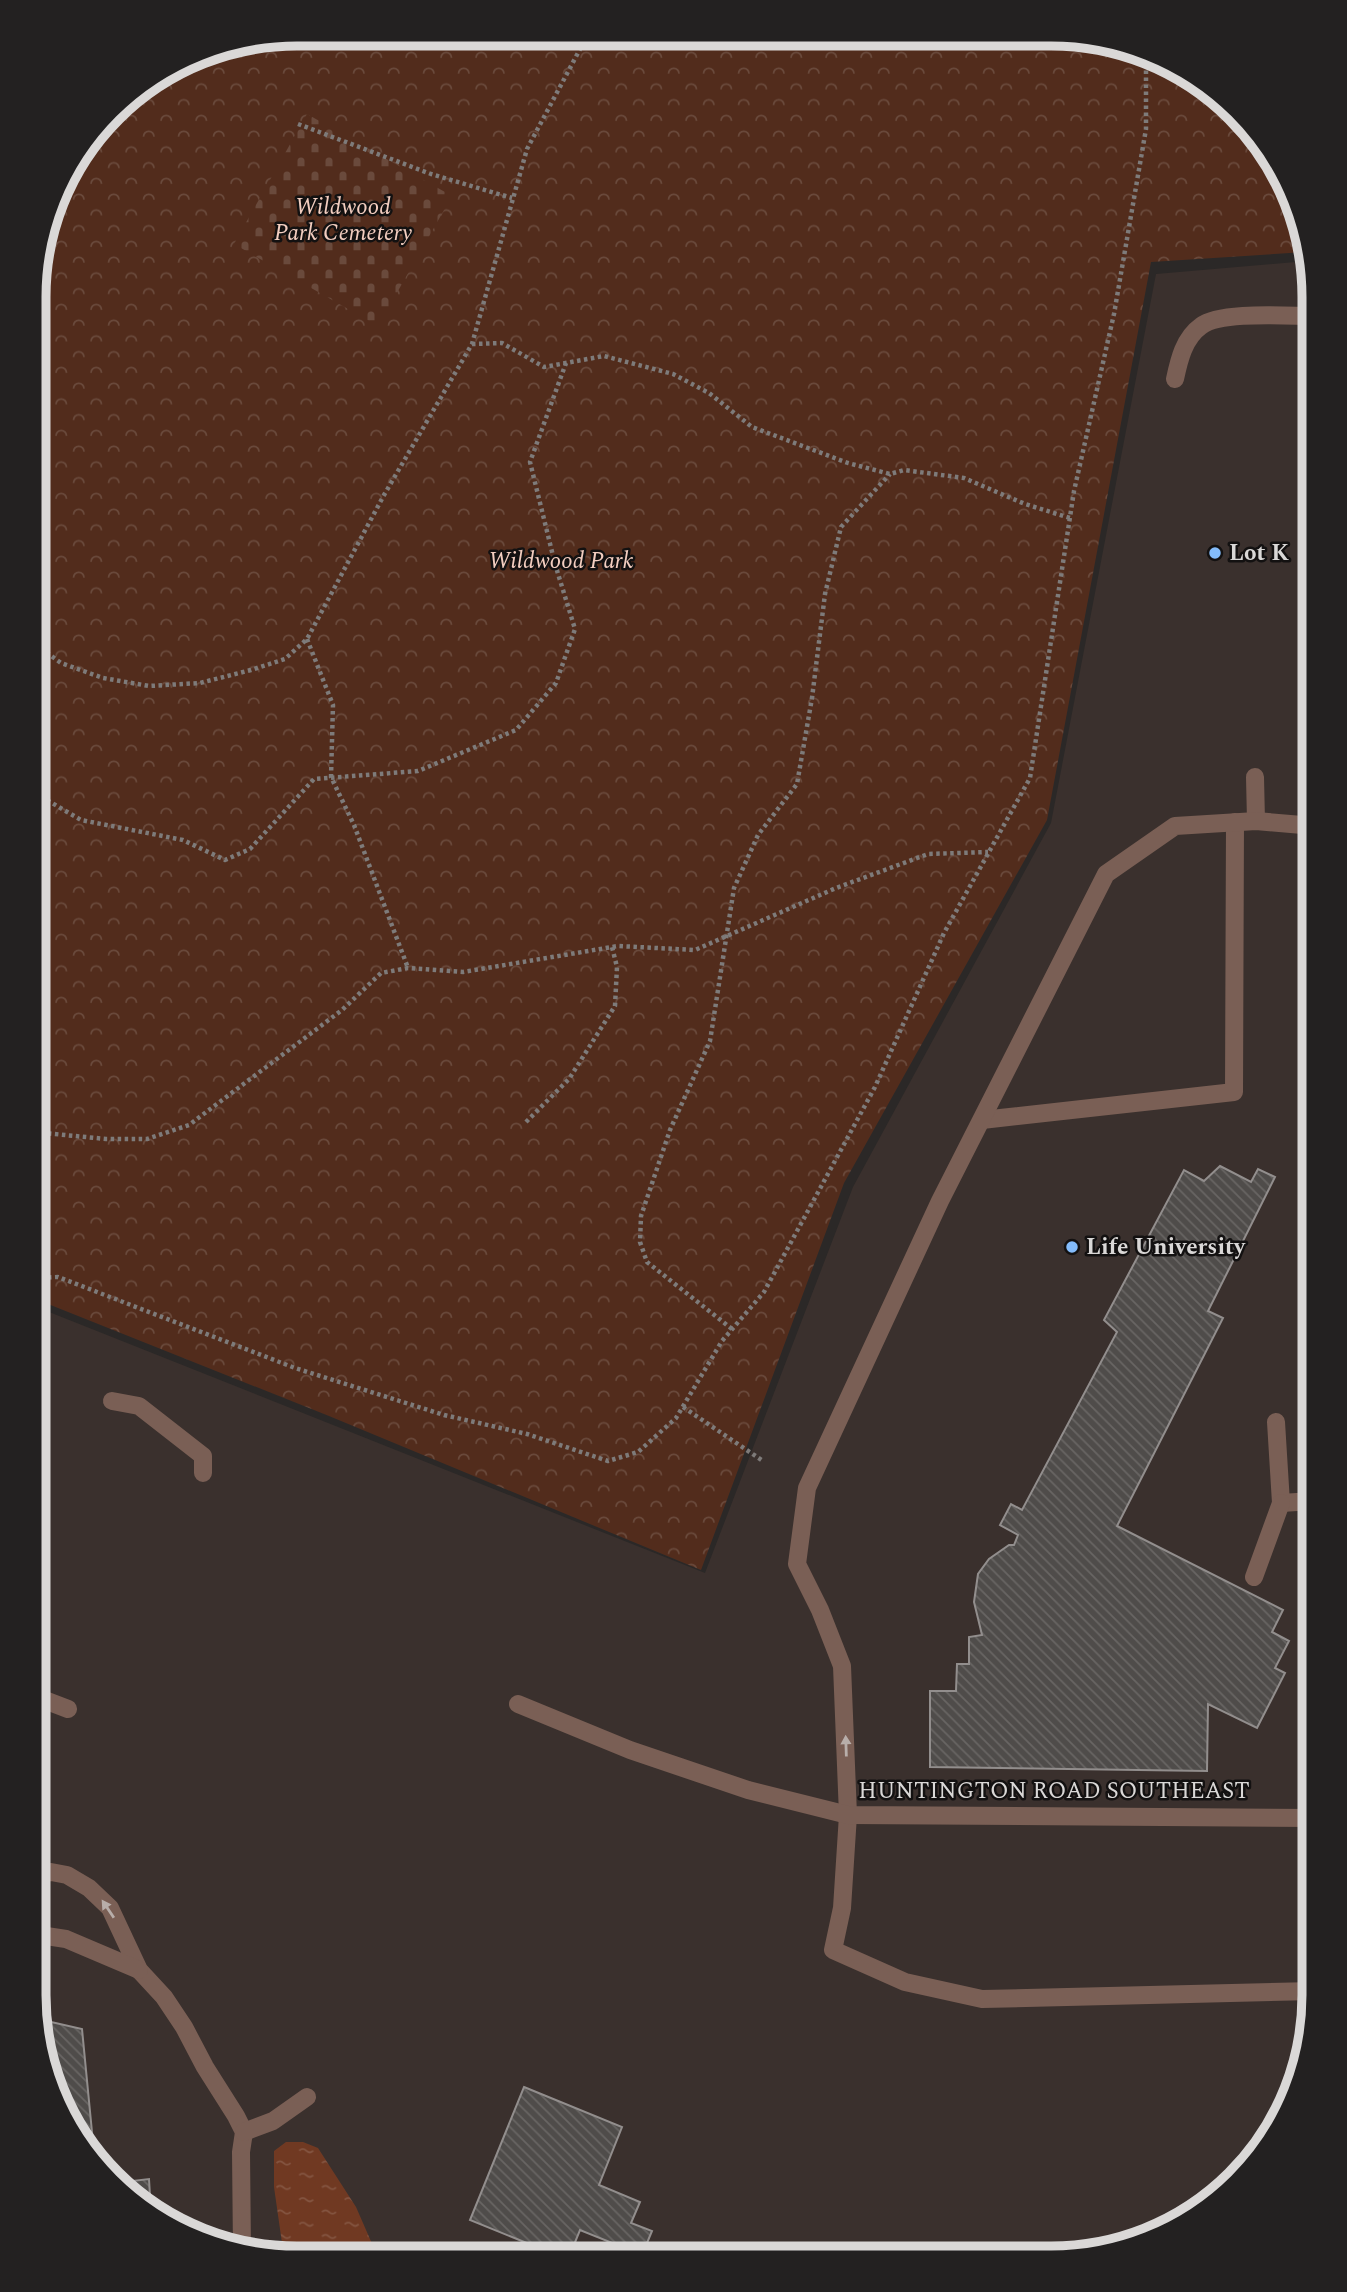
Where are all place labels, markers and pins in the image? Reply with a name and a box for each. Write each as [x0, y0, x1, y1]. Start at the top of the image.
place label: Lot K [1229, 536, 1289, 571]
marker: Lot K [1207, 545, 1223, 561]
place label: Life University [1086, 1230, 1246, 1265]
marker: Life University [1064, 1239, 1080, 1255]

